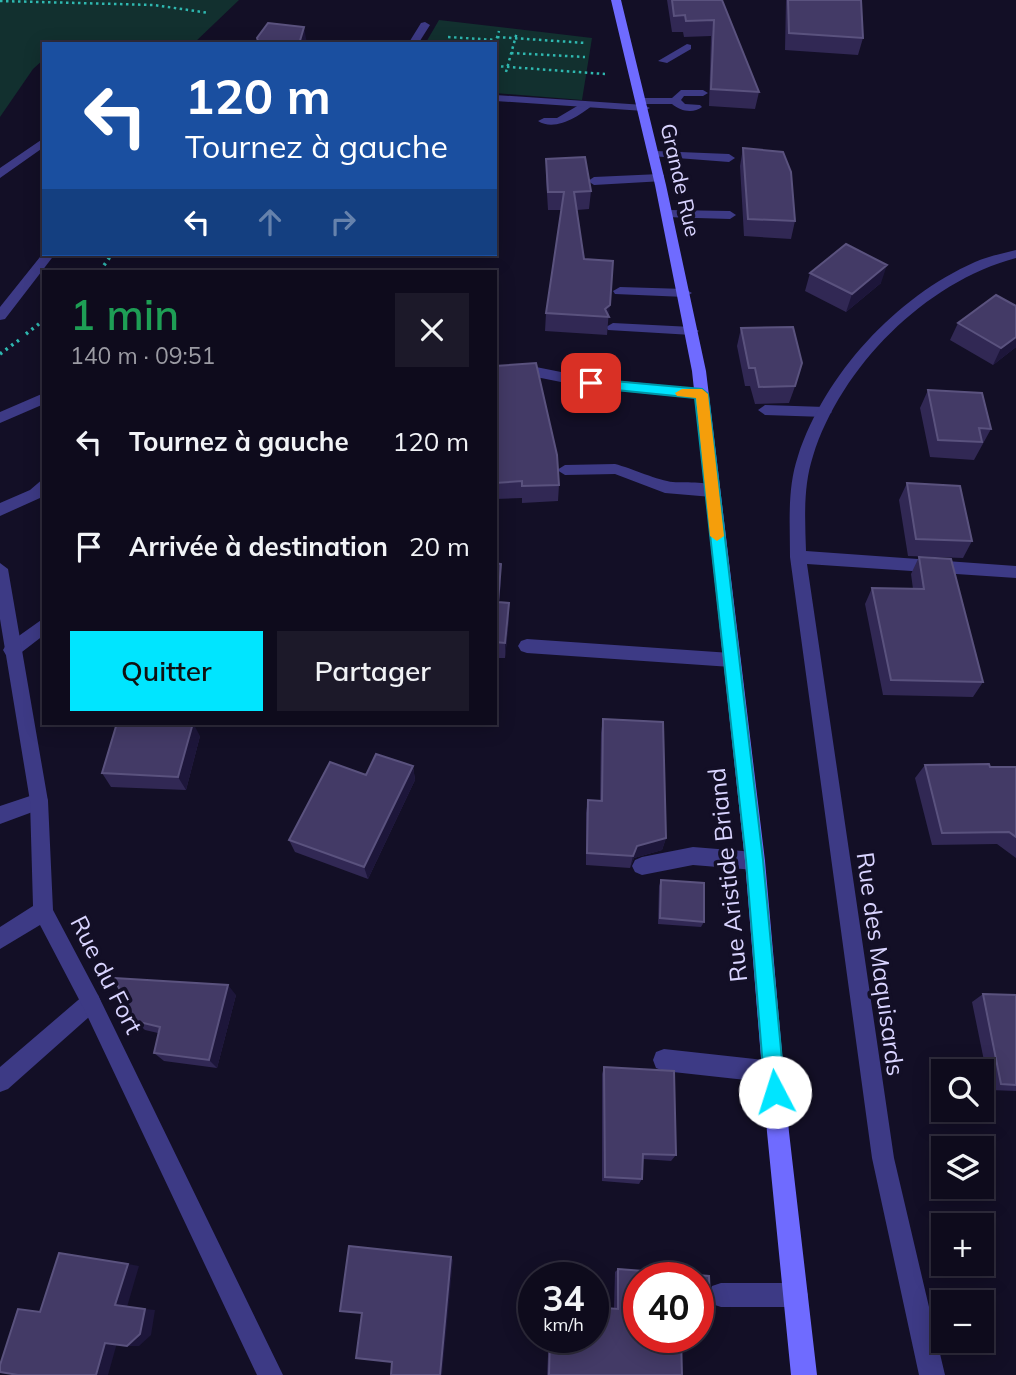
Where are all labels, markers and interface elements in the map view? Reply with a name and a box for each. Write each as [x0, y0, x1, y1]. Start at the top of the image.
text: 120 m [185, 65, 331, 126]
icon: left [70, 70, 161, 161]
street label: Grande Rue [655, 121, 707, 239]
text: Tournez à gauche [185, 126, 448, 166]
icon: left [178, 203, 216, 241]
icon: ahead [251, 203, 289, 241]
icon: right [324, 203, 362, 241]
text: 1 min [70, 288, 179, 341]
button: close [395, 293, 469, 367]
text: 140 m · 09:51 [70, 341, 215, 370]
pin [561, 353, 621, 413]
icon: arrive [572, 364, 610, 402]
icon: left [70, 423, 108, 461]
text: Tournez à gauche [129, 425, 349, 458]
text: 120 m [393, 425, 469, 458]
icon: arrive [70, 528, 108, 566]
text: Arrivée à destination [129, 530, 388, 563]
text: 20 m [409, 530, 470, 563]
button: Quitter [70, 631, 263, 711]
button: Partager [277, 631, 469, 711]
street label: Rue Aristide Briand [701, 767, 753, 984]
street label: Rue des Maquisards [850, 850, 912, 1078]
street label: Rue du Fort [64, 910, 149, 1039]
position arrow [738, 1055, 812, 1129]
map controls [931, 1059, 994, 1353]
button: search [931, 1059, 994, 1122]
button: layers [931, 1136, 994, 1199]
button: + [931, 1213, 994, 1276]
speed limit sign: 40 [623, 1262, 714, 1353]
text: 34 [542, 1276, 585, 1320]
button: − [931, 1290, 994, 1353]
text: km/h [543, 1313, 584, 1336]

